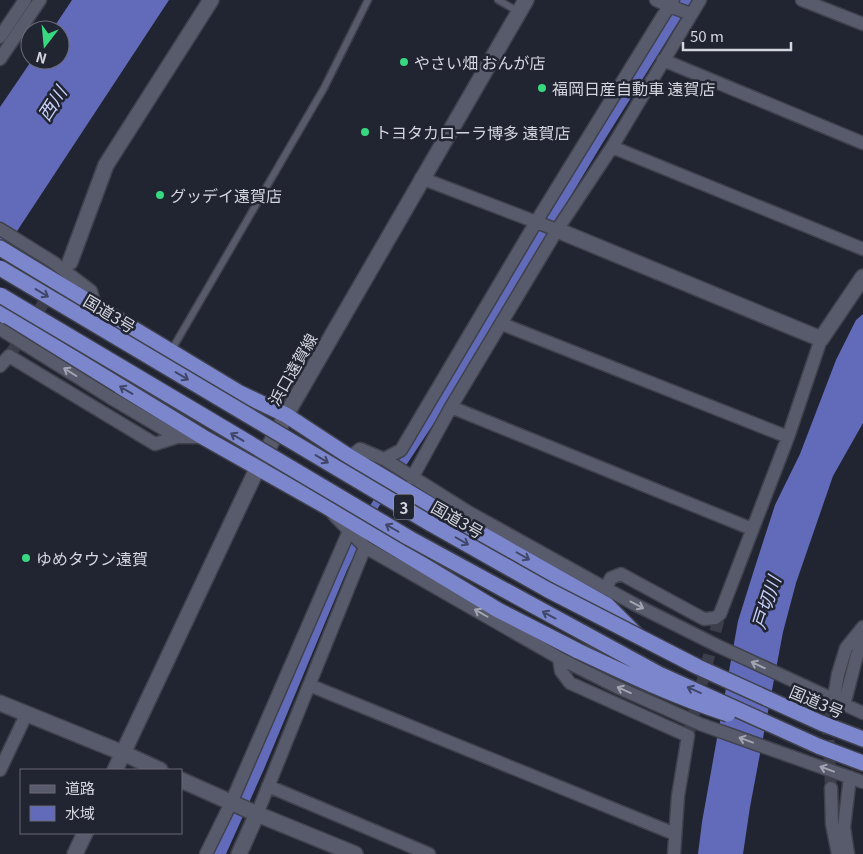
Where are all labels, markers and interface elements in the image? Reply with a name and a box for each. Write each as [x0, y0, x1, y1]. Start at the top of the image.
north arrow [20, 20, 70, 70]
scale bar [683, 20, 790, 52]
text: 50 m [690, 25, 724, 46]
text: N [33, 47, 49, 70]
place label: やさい畑 おんが店 [414, 50, 546, 74]
marker: やさい畑 おんが店 [398, 56, 410, 68]
place label: 福岡日産自動車 遠賀店 [552, 76, 716, 100]
water label: 西川 [30, 79, 73, 125]
marker: 福岡日産自動車 遠賀店 [536, 82, 548, 94]
place label: トヨタカローラ博多 遠賀店 [375, 120, 571, 144]
marker: トヨタカローラ博多 遠賀店 [359, 126, 371, 138]
place label: グッデイ遠賀店 [170, 183, 282, 207]
marker: グッデイ遠賀店 [154, 189, 166, 201]
street label: 国道3号 [79, 288, 141, 338]
one-way arrow [34, 289, 48, 299]
street label: 浜口遠賀線 [262, 328, 322, 410]
one-way arrow [63, 367, 77, 377]
one-way arrow [174, 371, 189, 381]
one-way arrow [120, 385, 134, 395]
one-way arrow [230, 431, 244, 441]
one-way arrow [314, 454, 328, 464]
road number: 3 [394, 494, 414, 520]
street label: 国道3号 [427, 494, 489, 544]
one-way arrow [385, 523, 399, 533]
one-way arrow [454, 536, 469, 546]
place label: ゆめタウン遠賀 [36, 546, 148, 570]
marker: ゆめタウン遠賀 [20, 552, 32, 564]
one-way arrow [515, 552, 530, 562]
water label: 戸切川 [744, 570, 786, 632]
one-way arrow [629, 601, 644, 610]
one-way arrow [474, 608, 488, 618]
one-way arrow [542, 610, 557, 620]
one-way arrow [751, 660, 766, 670]
street label: 国道3号 [786, 679, 848, 723]
one-way arrow [687, 684, 702, 694]
one-way arrow [617, 685, 632, 695]
one-way arrow [739, 735, 754, 744]
one-way arrow [820, 764, 835, 773]
legend [20, 769, 182, 834]
text: 道路 [65, 777, 95, 798]
text: 水域 [65, 802, 95, 823]

